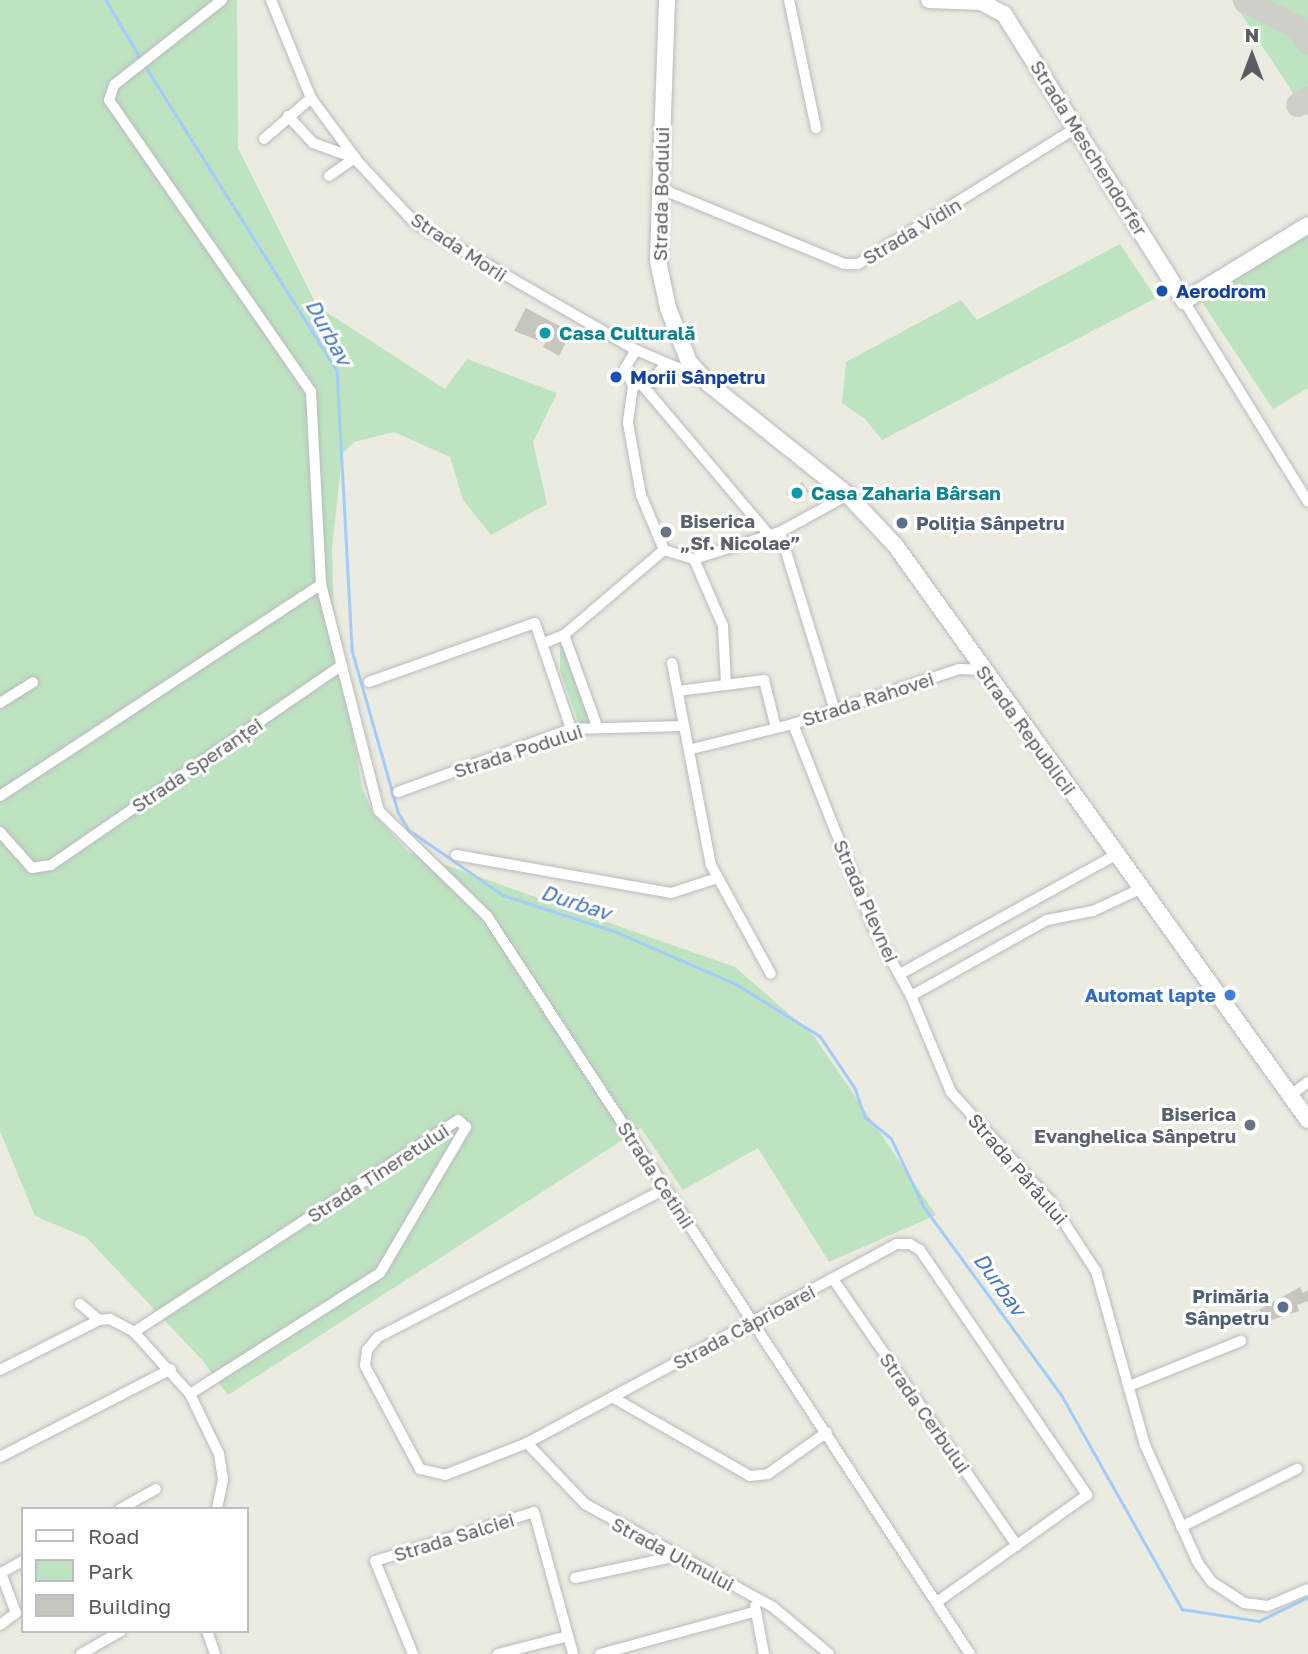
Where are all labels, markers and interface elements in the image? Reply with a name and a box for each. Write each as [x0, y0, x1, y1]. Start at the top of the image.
north arrow [1217, 21, 1287, 91]
text: N [1245, 23, 1259, 46]
street label: Strada Meschendorfer [1026, 56, 1152, 240]
street label: Strada Bodului [648, 127, 674, 261]
street label: Strada Vidin [859, 193, 965, 269]
street label: Strada Morii [407, 208, 511, 286]
place label: Aerodrom [1176, 280, 1266, 302]
marker: Aerodrom [1154, 283, 1170, 299]
water label: Durbav [301, 295, 357, 369]
place label: Casa Culturală [559, 322, 695, 344]
marker: Casa Culturală [537, 325, 553, 341]
place label: Morii Sânpetru [630, 366, 765, 388]
marker: Morii Sânpetru [608, 369, 624, 385]
place label: Casa Zaharia Bârsan [811, 482, 1001, 504]
marker: Casa Zaharia Bârsan [789, 485, 805, 501]
place label: Biserica „Sf. Nicolae” [680, 510, 801, 554]
place label: Poliția Sânpetru [916, 512, 1064, 534]
marker: Poliția Sânpetru [894, 515, 910, 531]
marker: Biserica „Sf. Nicolae” [658, 524, 674, 540]
street label: Strada Republicii [971, 661, 1081, 799]
street label: Strada Rahovei [799, 667, 937, 731]
street label: Strada Speranței [127, 713, 267, 817]
street label: Strada Podului [451, 719, 585, 783]
street label: Strada Plevnei [829, 836, 903, 966]
water label: Durbav [538, 879, 614, 925]
place label: Automat lapte [1085, 984, 1216, 1006]
marker: Automat lapte [1222, 987, 1238, 1003]
place label: Biserica Evanghelica Sânpetru [1034, 1103, 1236, 1147]
street label: Strada Pârâului [964, 1109, 1072, 1229]
street label: Strada Cetinii [613, 1117, 699, 1233]
marker: Biserica Evanghelica Sânpetru [1242, 1117, 1258, 1133]
street label: Strada Tineretului [303, 1119, 453, 1227]
water label: Durbav [969, 1248, 1031, 1320]
street label: Strada Căprioarei [669, 1280, 819, 1374]
place label: Primăria Sânpetru [1185, 1285, 1269, 1329]
marker: Primăria Sânpetru [1275, 1299, 1291, 1315]
street label: Strada Cerbului [875, 1348, 975, 1478]
legend [21, 1507, 248, 1633]
street label: Strada Salciei [391, 1508, 517, 1566]
street label: Strada Ulmului [608, 1512, 738, 1596]
text: Road [88, 1523, 139, 1549]
text: Park [88, 1558, 133, 1584]
text: Building [88, 1593, 171, 1619]

